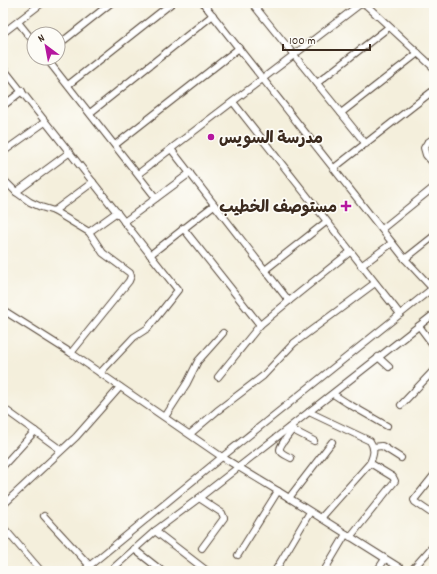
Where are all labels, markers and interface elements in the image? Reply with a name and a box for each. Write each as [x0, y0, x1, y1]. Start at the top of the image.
north arrow [26, 26, 66, 66]
scale bar [283, 26, 370, 52]
text: N [35, 31, 49, 47]
text: 100 m [289, 33, 316, 50]
place label: مدرسة السويس [219, 128, 323, 151]
marker: مدرسة السويس [206, 132, 216, 142]
place label: مستوصف الخطيب [219, 197, 337, 220]
marker: مستوصف الخطيب [340, 200, 352, 212]

